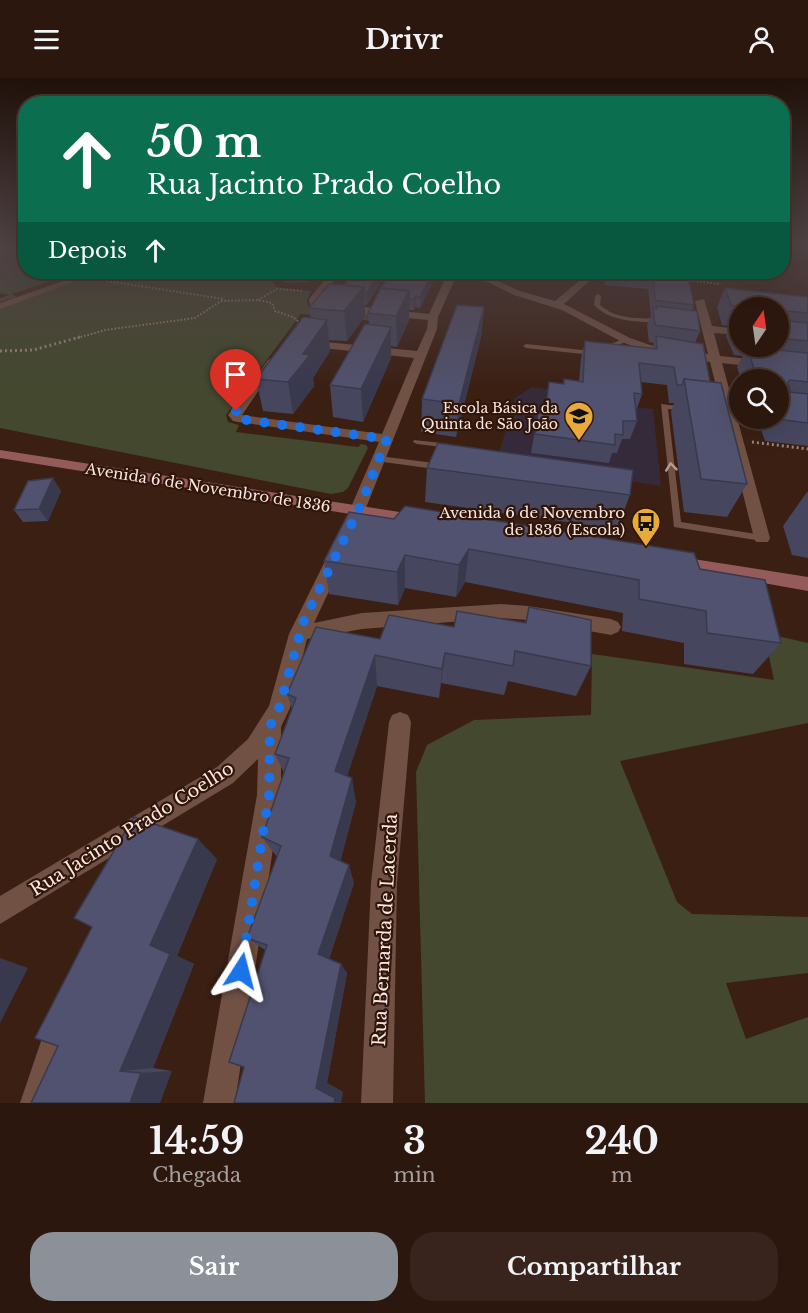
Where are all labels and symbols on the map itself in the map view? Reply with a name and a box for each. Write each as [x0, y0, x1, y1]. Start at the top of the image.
north arrow [729, 297, 789, 357]
pin [210, 349, 261, 411]
place label: Escola Básica da Quinta de São João [421, 399, 558, 433]
school or university icon: Escola Básica da Quinta de São João [563, 400, 595, 442]
street label: Avenida 6 de Novembro de 1836 [83, 459, 332, 516]
one-way arrow [665, 462, 678, 471]
place label: Avenida 6 de Novembro de 1836 (Escola) [438, 503, 625, 539]
bus stop icon: Avenida 6 de Novembro de 1836 (Escola) [630, 506, 662, 548]
street label: Rua Jacinto Prado Coelho [26, 757, 238, 901]
street label: Rua Bernarda de Lacerda [368, 813, 402, 1047]
position arrow [209, 939, 273, 1003]

